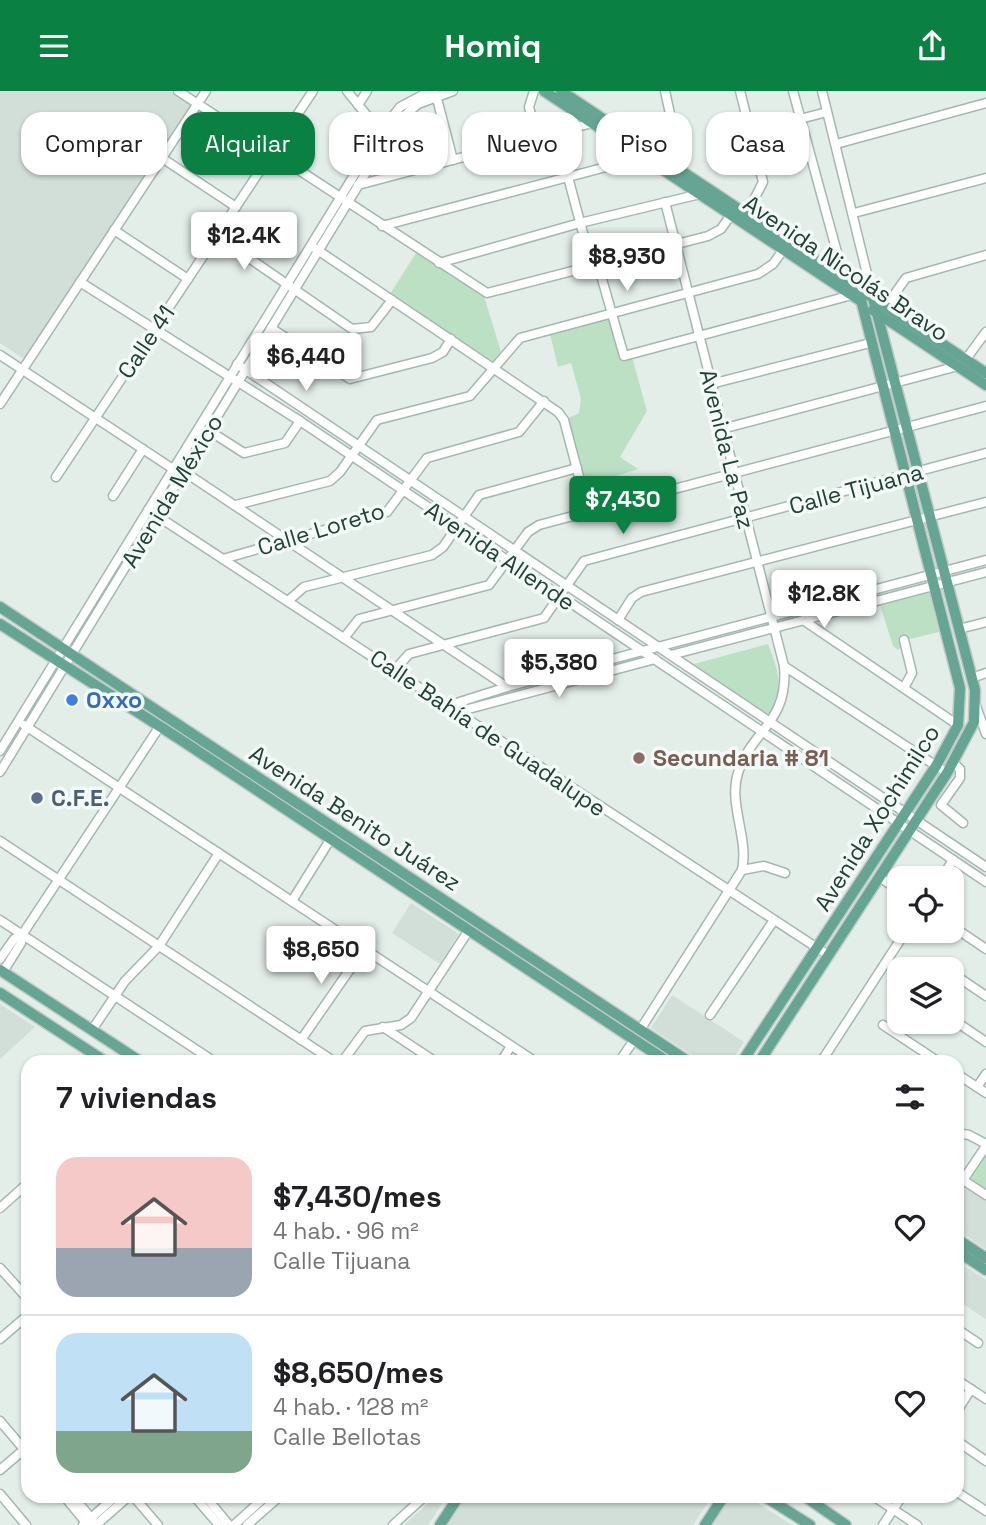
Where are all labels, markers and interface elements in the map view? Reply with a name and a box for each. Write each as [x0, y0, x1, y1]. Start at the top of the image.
text: Homiq [445, 26, 541, 66]
icon: menu [35, 27, 73, 65]
icon: share [913, 27, 951, 65]
chip: Comprar [21, 112, 167, 175]
chip: Alquilar [181, 112, 315, 175]
chip: Filtros [329, 112, 448, 175]
chip: Nuevo [462, 112, 582, 175]
chip: Piso [596, 112, 692, 175]
chip: Casa [706, 112, 809, 175]
street label: Avenida Nicolás Bravo [738, 188, 954, 348]
pin: $12.4K [187, 213, 301, 272]
text: $12.4K [207, 220, 281, 250]
pin: $8,930 [570, 233, 684, 293]
text: $8,930 [588, 241, 666, 271]
street label: Calle 41 [111, 300, 181, 384]
pin: $6,440 [249, 334, 363, 393]
text: $6,440 [266, 341, 346, 371]
street label: Avenida La Paz [693, 366, 761, 532]
street label: Avenida México [115, 409, 229, 573]
street label: Calle Tijuana [786, 457, 926, 521]
pin: $7,430 [566, 477, 680, 536]
text: $7,430 [585, 484, 661, 514]
street label: Calle Loreto [254, 495, 388, 563]
street label: Avenida Allende [419, 495, 581, 617]
pin: $12.8K [767, 571, 881, 630]
text: $12.8K [787, 578, 861, 608]
pin: $5,380 [502, 639, 616, 699]
street label: Calle Bahía de Guadalupe [364, 643, 612, 823]
text: $5,380 [520, 647, 598, 677]
place label: Oxxo [86, 685, 142, 715]
marker: Oxxo [64, 692, 80, 708]
street label: Avenida Xochimilco [808, 719, 946, 917]
street label: Avenida Benito Juárez [244, 738, 466, 898]
place label: Secundaria # 81 [653, 743, 829, 773]
marker: Secundaria # 81 [631, 750, 647, 766]
place label: C.F.E. [51, 783, 110, 813]
marker: C.F.E. [29, 790, 45, 806]
map controls [887, 866, 964, 1034]
button: locate [887, 866, 964, 943]
pin: $8,650 [264, 927, 378, 986]
text: $8,650 [282, 934, 360, 964]
button: layers [887, 957, 964, 1034]
text: 7 viviendas [56, 1078, 217, 1117]
icon: filters [891, 1078, 929, 1116]
text: $7,430/mes [273, 1177, 442, 1216]
icon: home [112, 1185, 196, 1269]
icon: heart [891, 1208, 929, 1246]
text: 4 hab. · 96 m² [273, 1216, 419, 1246]
text: Calle Tijuana [273, 1246, 410, 1276]
text: $8,650/mes [273, 1353, 444, 1392]
icon: home [112, 1361, 196, 1445]
icon: heart [891, 1384, 929, 1422]
text: 4 hab. · 128 m² [273, 1392, 428, 1422]
text: Calle Bellotas [273, 1422, 421, 1452]

